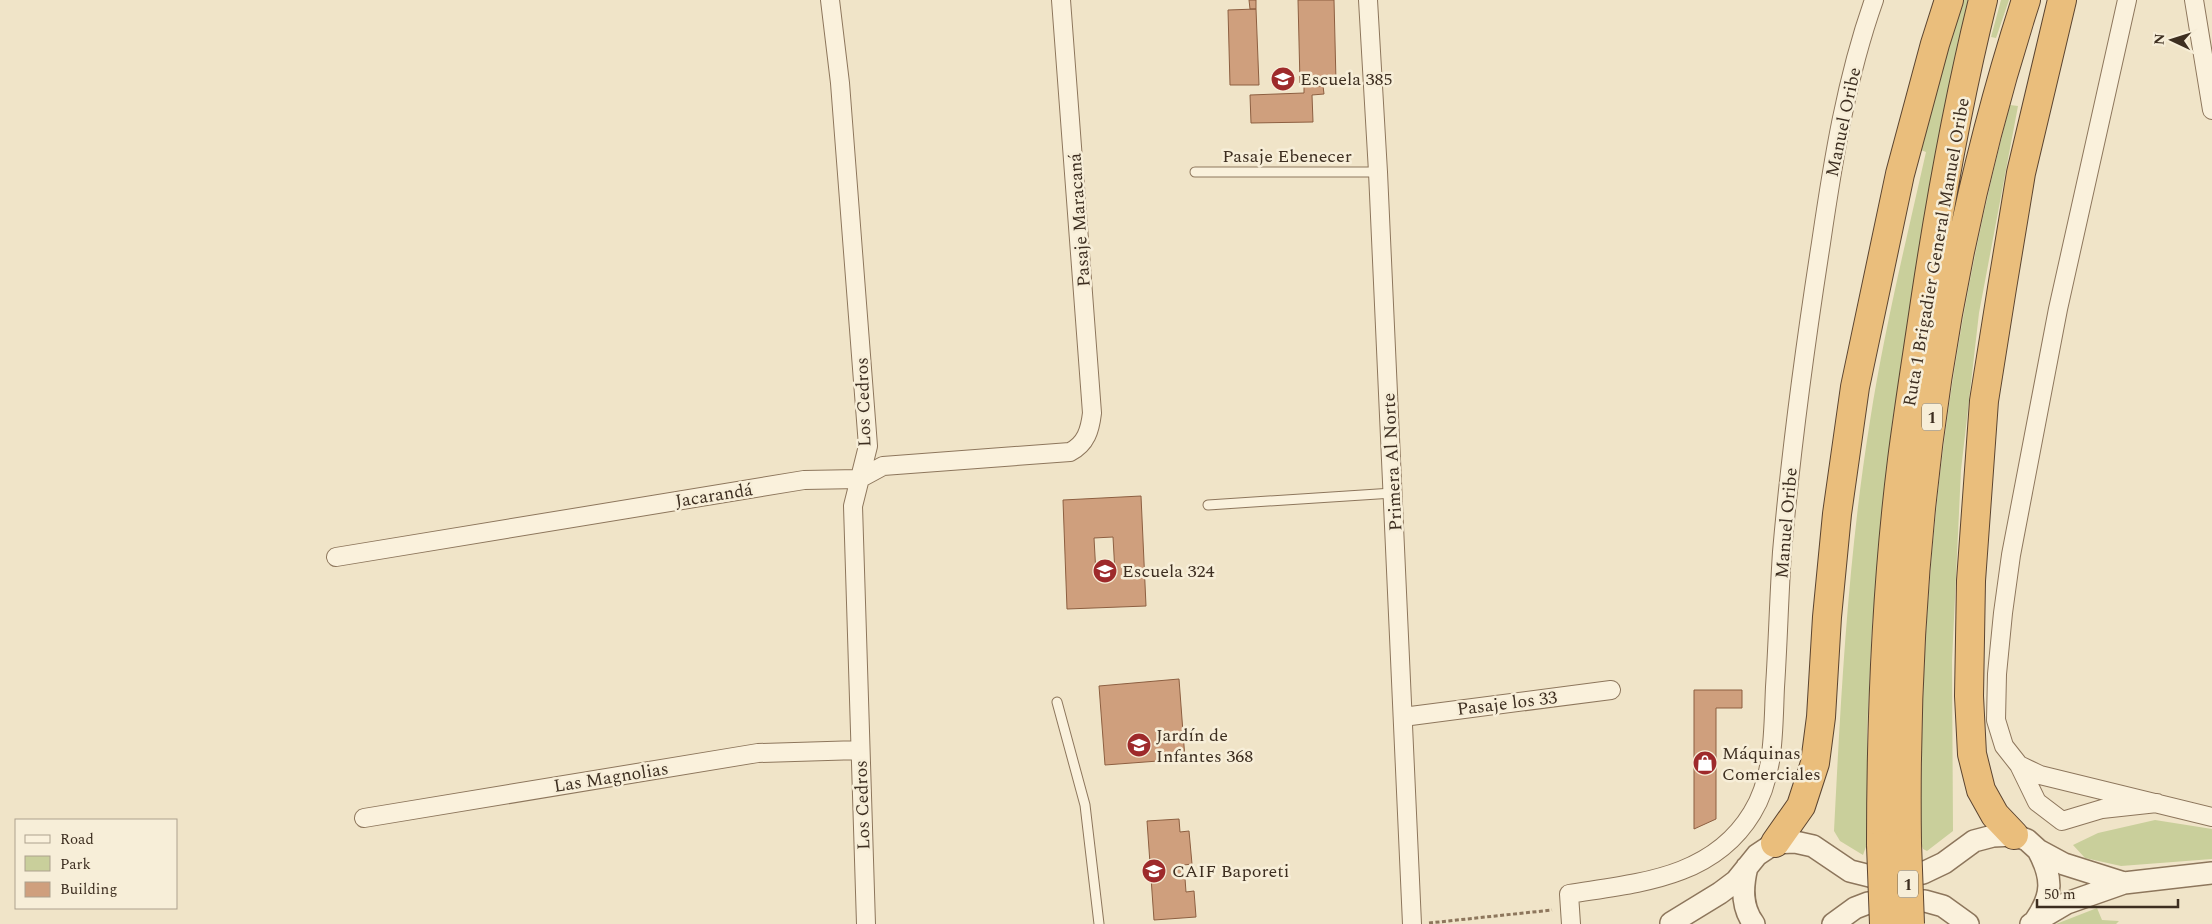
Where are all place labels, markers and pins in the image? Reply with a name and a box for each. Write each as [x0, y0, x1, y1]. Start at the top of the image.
school or university icon: Escuela 385 [1270, 66, 1296, 92]
place label: Escuela 385 [1300, 66, 1393, 93]
school or university icon: Escuela 324 [1092, 558, 1118, 584]
place label: Escuela 324 [1122, 558, 1215, 585]
place label: Jardín de Infantes 368 [1156, 722, 1253, 770]
school or university icon: Jardín de Infantes 368 [1126, 732, 1152, 758]
place label: Máquinas Comerciales [1722, 740, 1821, 788]
shop icon: Máquinas Comerciales [1692, 750, 1718, 776]
school or university icon: CAIF Baporeti [1141, 858, 1167, 884]
place label: CAIF Baporeti [1172, 858, 1289, 885]

